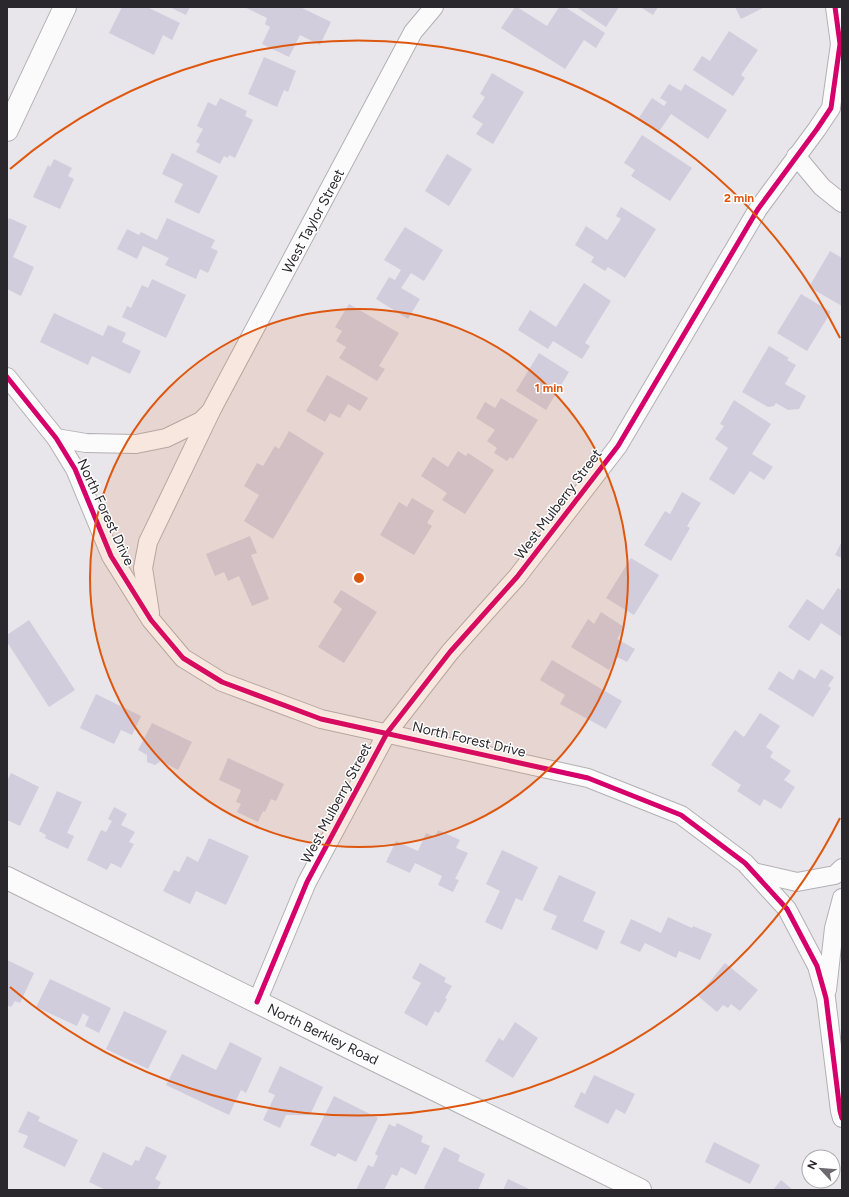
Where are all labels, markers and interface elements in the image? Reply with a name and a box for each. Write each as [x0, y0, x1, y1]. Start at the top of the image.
street label: West Taylor Street [279, 166, 348, 276]
text: 2 min [724, 191, 754, 205]
text: 1 min [535, 381, 563, 395]
street label: West Mulberry Street [511, 446, 605, 563]
street label: North Forest Drive [73, 456, 138, 569]
centre of rings [352, 571, 366, 585]
street label: North Forest Drive [411, 718, 528, 761]
street label: West Mulberry Street [298, 740, 375, 866]
street label: North Berkley Road [264, 1000, 381, 1069]
north arrow [801, 1149, 841, 1189]
text: N [805, 1158, 820, 1172]

